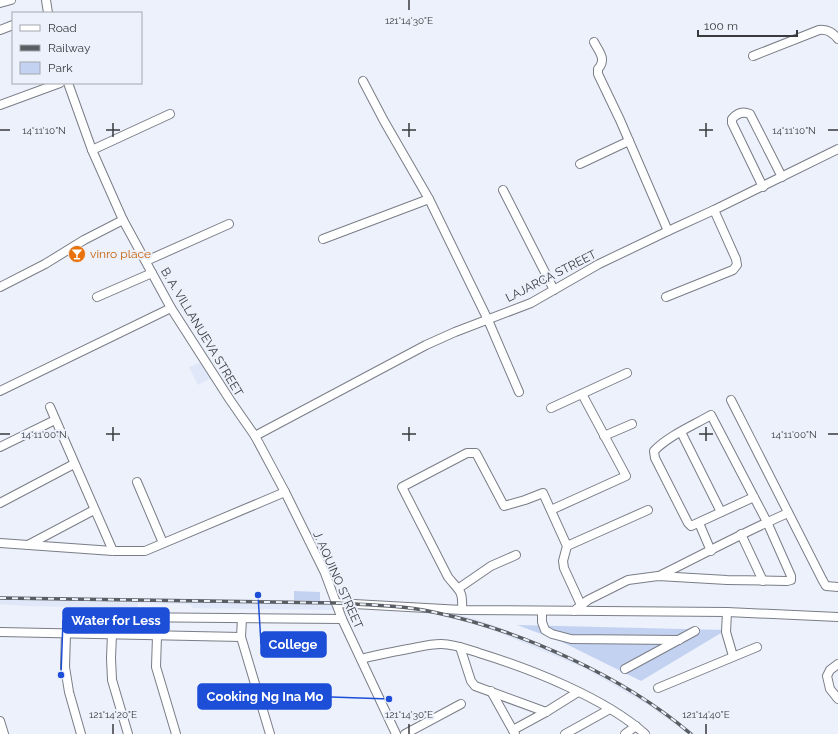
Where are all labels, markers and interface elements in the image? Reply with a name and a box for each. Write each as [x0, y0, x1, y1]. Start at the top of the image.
legend [12, 12, 142, 84]
scale bar [698, 12, 797, 38]
text: 121°14'30"E [385, 15, 433, 26]
text: 100 m [704, 19, 738, 33]
text: Road [48, 21, 77, 35]
text: Railway [48, 41, 91, 55]
text: Park [48, 61, 73, 75]
text: 14°11'10"N [22, 125, 66, 136]
text: 14°11'10"N [772, 125, 816, 136]
bar icon: vinro place [67, 244, 87, 264]
place label: vinro place [90, 247, 151, 261]
street label: LAJARCA STREET [503, 247, 599, 305]
street label: B. A. VILLANUEVA STREET [158, 265, 246, 399]
text: 14°11'00"N [21, 429, 67, 440]
text: 14°11'00"N [771, 429, 817, 440]
street label: J. AQUINO STREET [310, 529, 366, 631]
callout: Water for Less [63, 608, 169, 633]
text: Water for Less [71, 613, 161, 628]
callout: College [261, 632, 326, 657]
text: College [269, 637, 318, 652]
callout: Cooking Ng Ina Mo [198, 684, 331, 709]
text: Cooking Ng Ina Mo [207, 689, 324, 704]
text: 121°14'20"E [89, 709, 137, 720]
text: 121°14'30"E [385, 709, 433, 720]
text: 121°14'40"E [682, 709, 730, 720]

